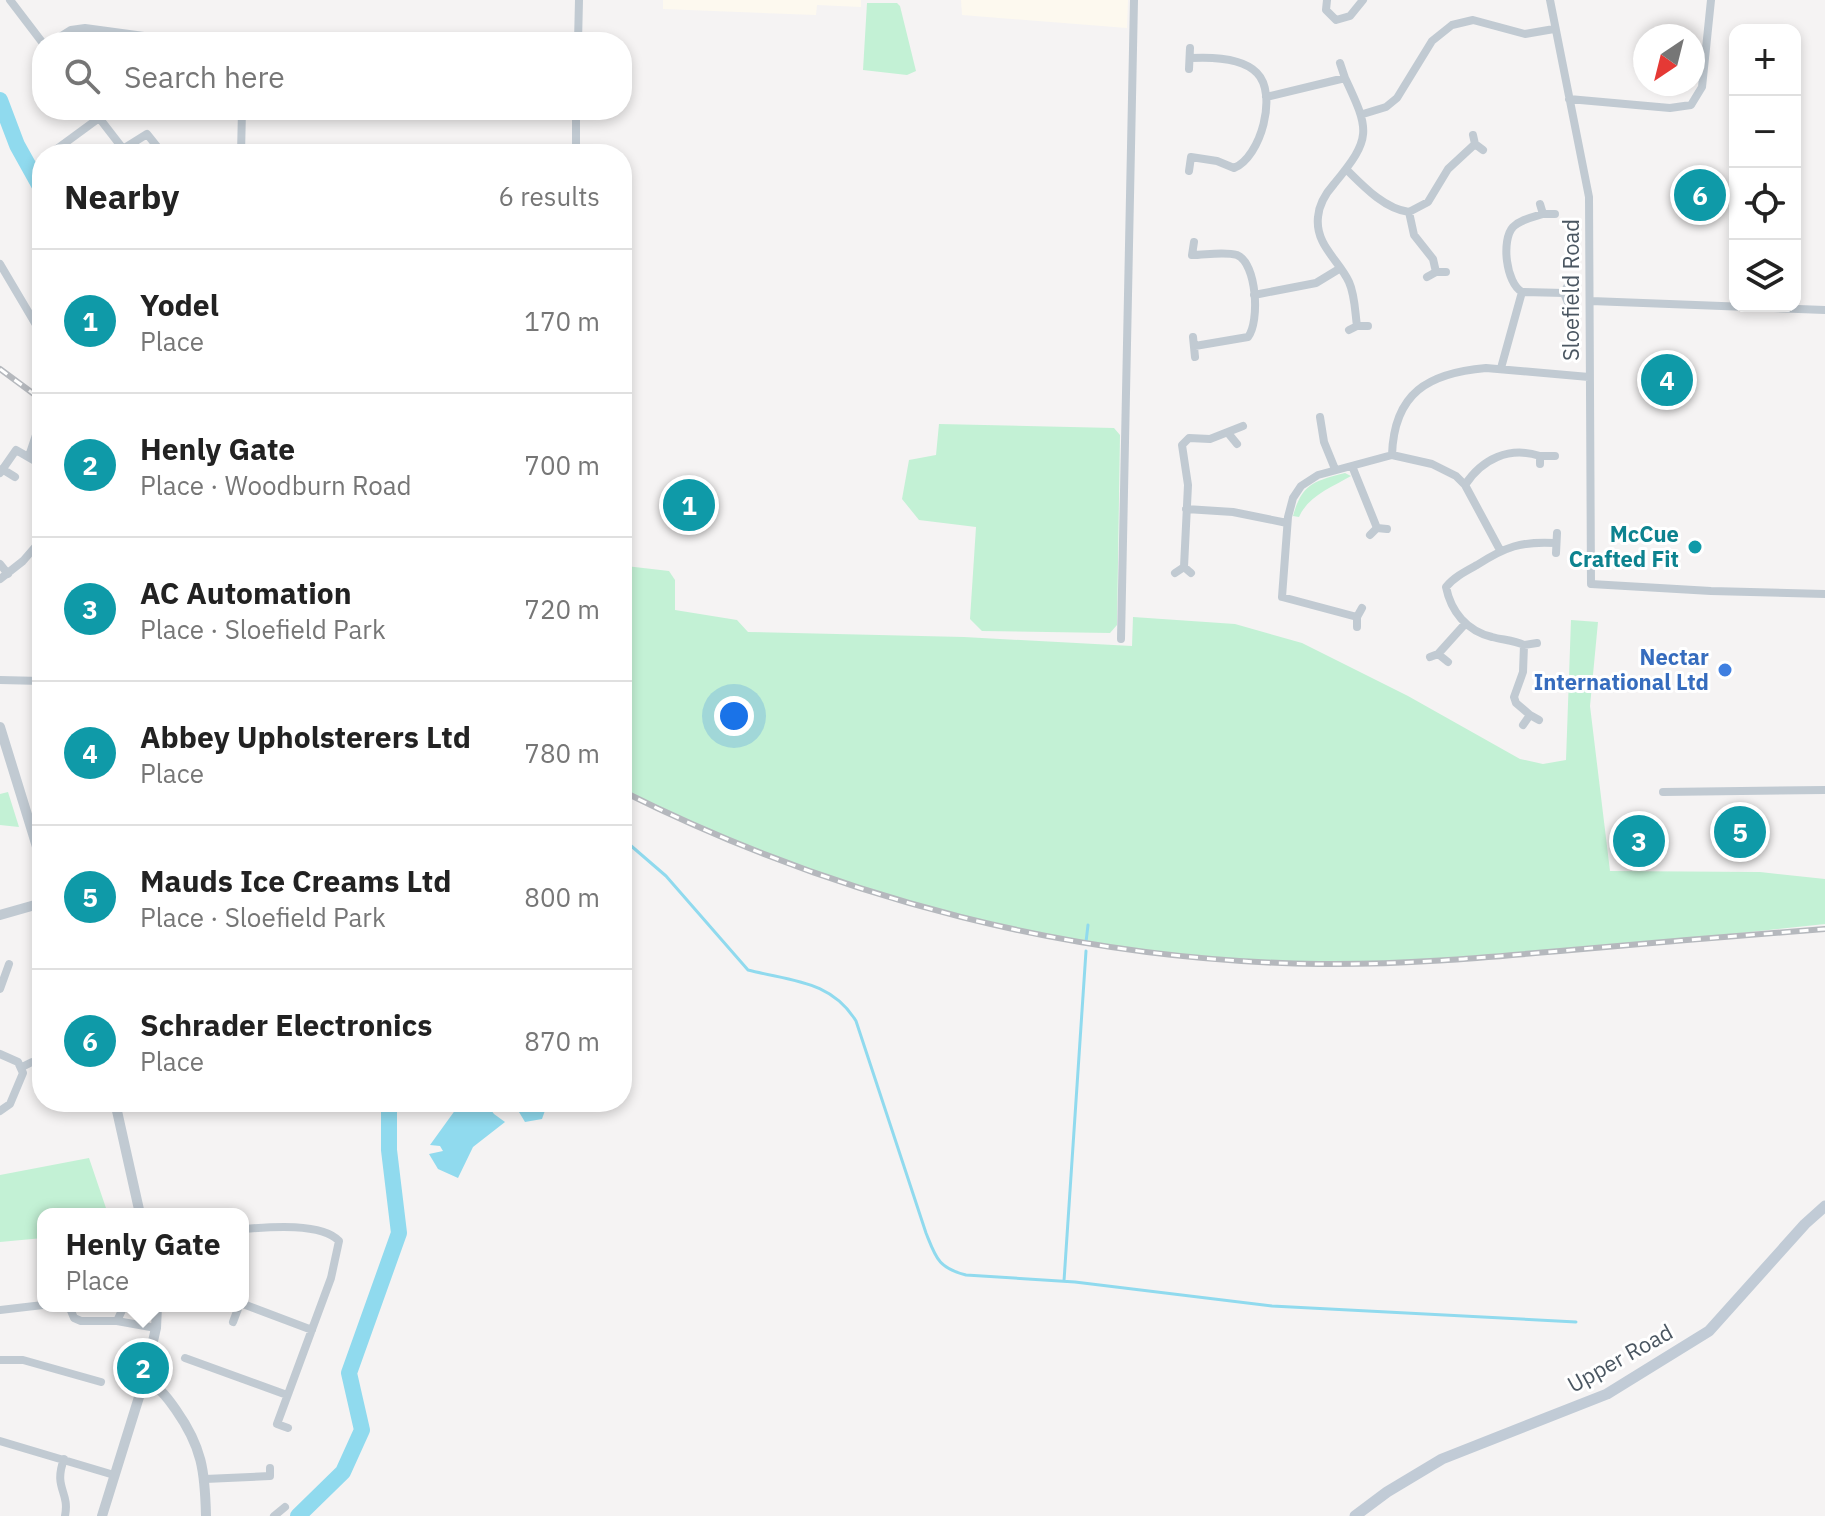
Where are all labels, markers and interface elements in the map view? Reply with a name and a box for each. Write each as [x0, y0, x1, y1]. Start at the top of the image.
north arrow [1633, 24, 1705, 96]
map controls [1729, 24, 1801, 312]
button: + [1729, 24, 1801, 96]
search box [32, 32, 632, 120]
icon: search [60, 54, 104, 98]
text: Search here [124, 57, 285, 96]
button: − [1729, 96, 1801, 168]
pin: 6 [1674, 165, 1726, 225]
button: locate [1729, 168, 1801, 240]
text: Nearby [64, 174, 179, 218]
text: 6 results [498, 179, 600, 213]
street label: Sloefield Road [1556, 219, 1585, 361]
button: layers [1729, 240, 1801, 312]
text: Yodel [140, 285, 219, 324]
text: 1 [82, 304, 98, 338]
text: 170 m [524, 304, 600, 338]
text: Place [140, 324, 204, 358]
pin: 4 [1641, 350, 1693, 410]
text: Henly Gate [140, 429, 295, 468]
text: 2 [82, 448, 98, 482]
text: 700 m [524, 448, 600, 482]
text: Place · Woodburn Road [140, 468, 412, 502]
pin: 1 [663, 475, 715, 535]
place label: McCue Crafted Fit [1569, 519, 1679, 573]
marker: McCue Crafted Fit [1686, 538, 1704, 556]
text: AC Automation [140, 573, 352, 612]
text: 3 [82, 592, 98, 626]
text: 720 m [524, 592, 600, 626]
text: Place · Sloefield Park [140, 612, 386, 646]
place label: Nectar International Ltd [1534, 642, 1709, 696]
marker: Nectar International Ltd [1716, 661, 1734, 679]
your location [714, 696, 754, 736]
text: Abbey Upholsterers Ltd [140, 717, 471, 756]
text: 4 [82, 736, 98, 770]
text: 780 m [524, 736, 600, 770]
text: Place [140, 756, 204, 790]
pin: 5 [1714, 802, 1766, 862]
pin: 3 [1613, 811, 1665, 871]
text: Mauds Ice Creams Ltd [140, 861, 451, 900]
text: 5 [82, 880, 98, 914]
text: 800 m [524, 880, 600, 914]
text: Place · Sloefield Park [140, 900, 386, 934]
text: Schrader Electronics [140, 1005, 432, 1044]
text: 6 [82, 1024, 98, 1058]
text: 870 m [524, 1024, 600, 1058]
text: Place [140, 1044, 204, 1078]
popup [37, 1208, 249, 1312]
text: Henly Gate [65, 1224, 221, 1263]
text: Place [65, 1263, 129, 1297]
street label: Upper Road [1562, 1317, 1678, 1398]
pin: 2 [117, 1338, 169, 1398]

